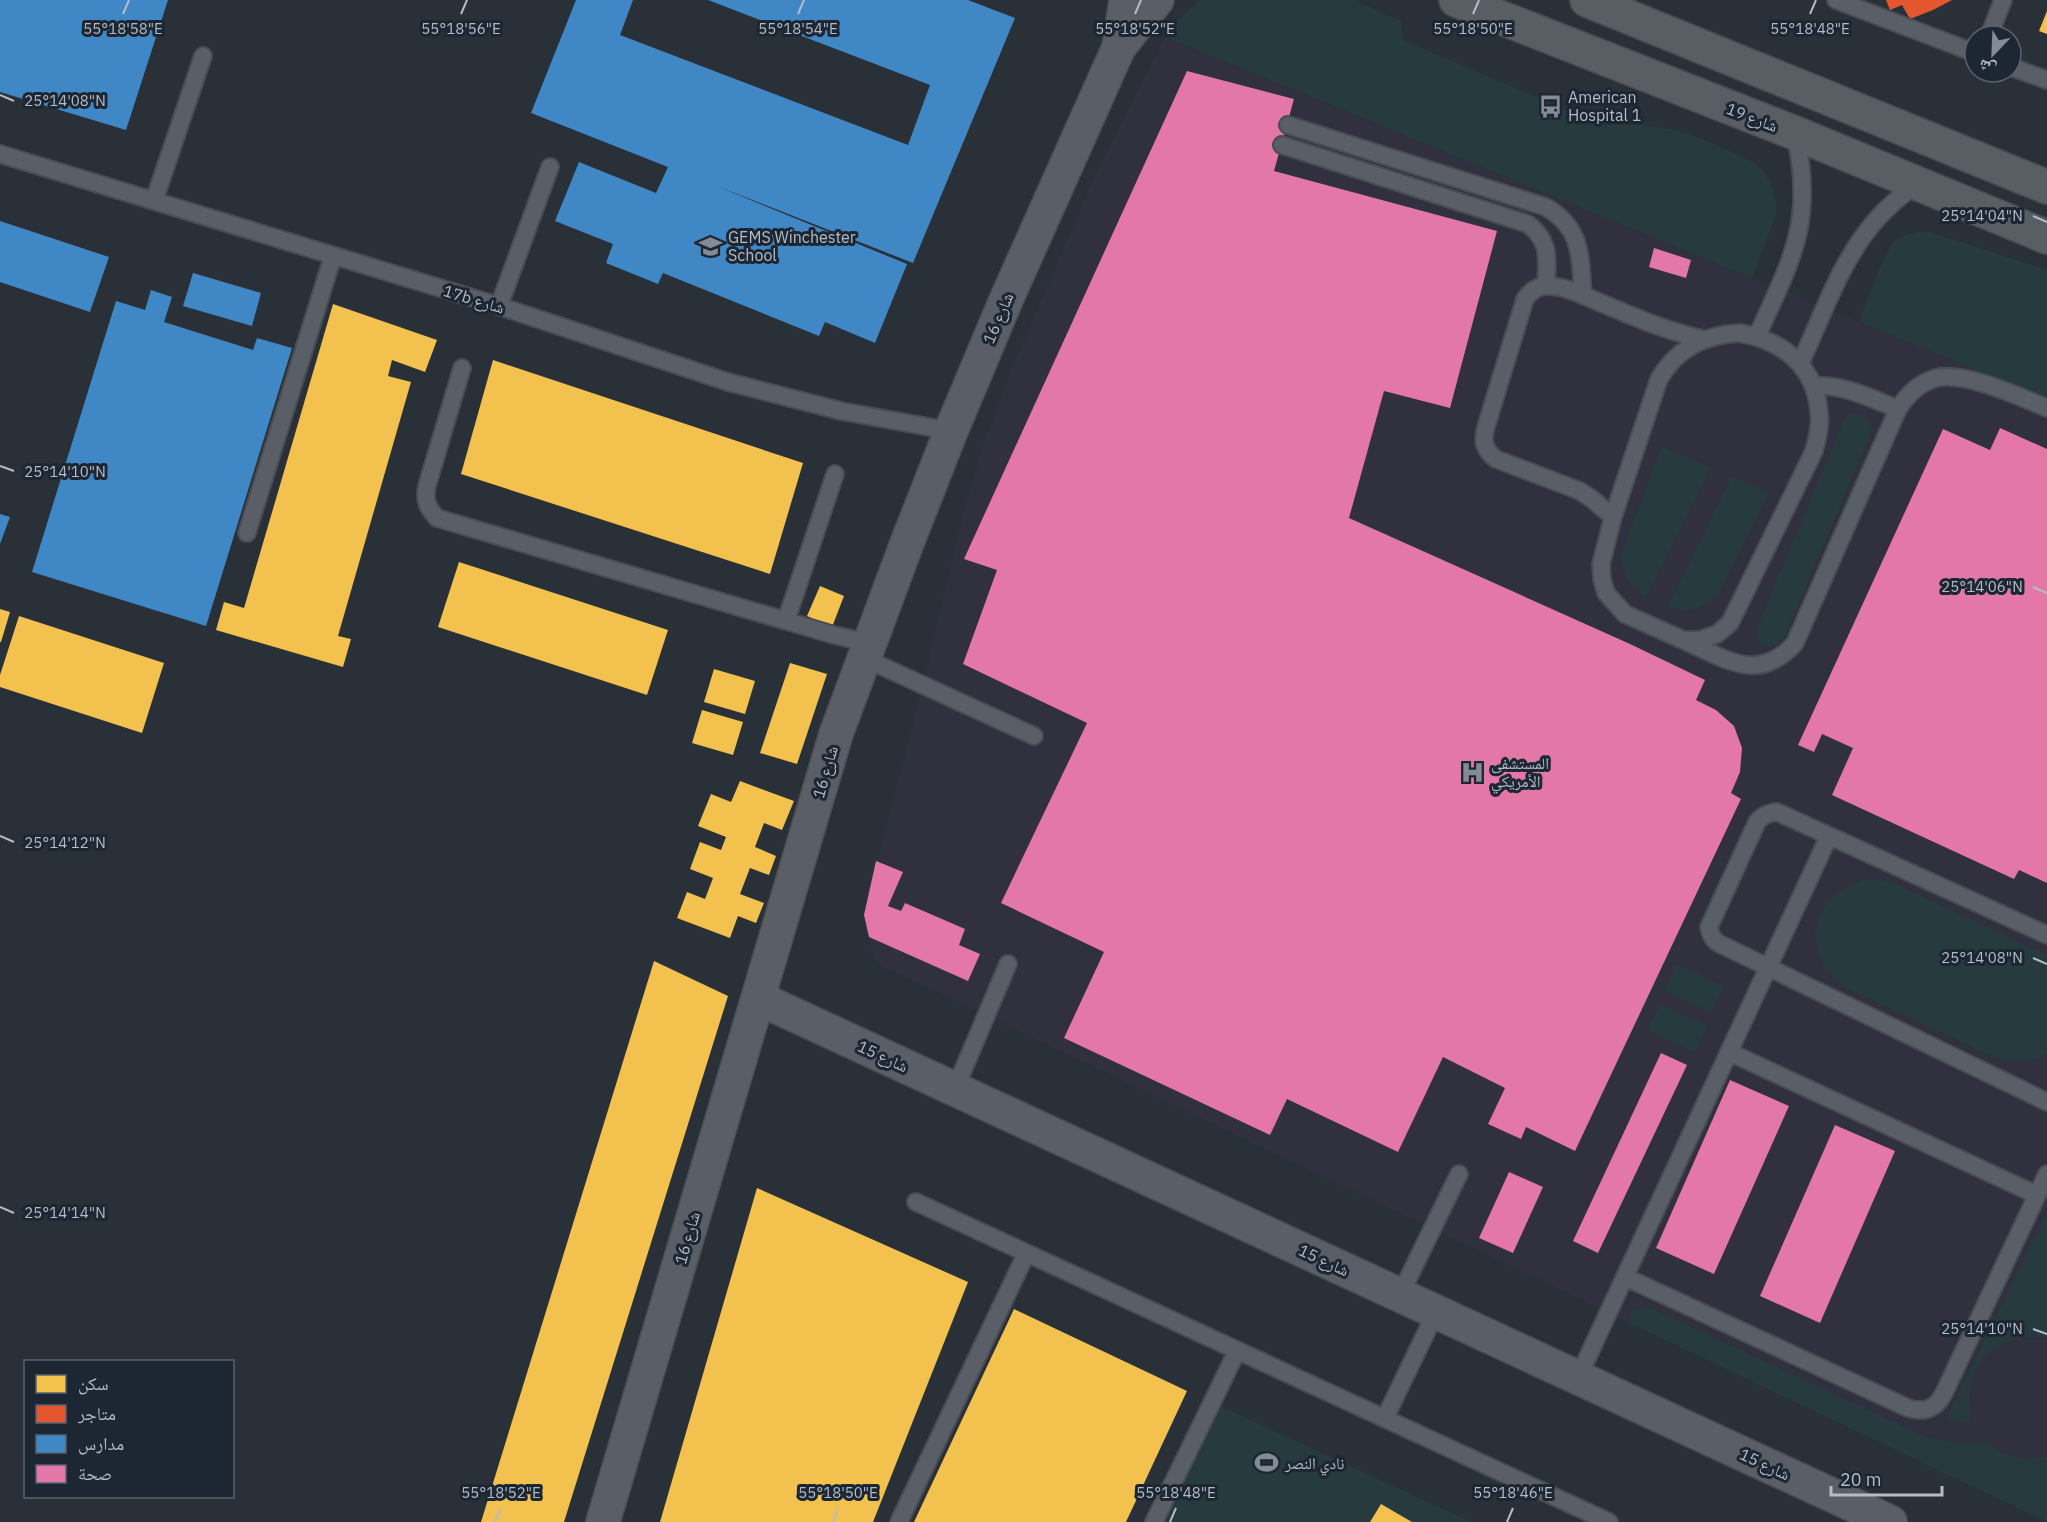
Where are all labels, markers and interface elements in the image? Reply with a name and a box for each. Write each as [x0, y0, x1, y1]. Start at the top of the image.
text: 55°18'58"E [83, 19, 163, 38]
text: 55°18'56"E [421, 19, 501, 38]
text: 55°18'54"E [758, 19, 838, 38]
text: 55°18'52"E [1095, 19, 1175, 38]
text: 55°18'50"E [1433, 19, 1513, 38]
text: 55°18'48"E [1770, 19, 1850, 38]
north arrow [1963, 24, 2023, 84]
text: ش [1975, 55, 1999, 80]
place label: American Hospital 1 [1568, 87, 1641, 125]
text: 25°14'08"N [24, 91, 106, 110]
bus stop icon: American Hospital 1 [1537, 93, 1563, 119]
street label: شارع 19 [1723, 98, 1781, 137]
text: 25°14'04"N [1941, 206, 2023, 225]
place label: GEMS Winchester School [728, 227, 856, 265]
school or university icon: GEMS Winchester School [697, 233, 723, 259]
street label: 17b شارع [441, 280, 507, 319]
street label: شارع 16 [978, 290, 1019, 347]
text: 25°14'10"N [24, 462, 106, 481]
text: 25°14'06"N [1941, 577, 2023, 596]
street label: شارع 16 [808, 744, 843, 801]
place label: المستشفى الأمريكي [1491, 753, 1549, 794]
hospital icon: المستشفى الأمريكي [1460, 759, 1486, 785]
text: 25°14'12"N [24, 833, 106, 852]
text: 25°14'08"N [1941, 948, 2023, 967]
street label: شارع 15 [854, 1036, 911, 1077]
text: 25°14'14"N [24, 1203, 106, 1222]
street label: شارع 16 [670, 1210, 705, 1267]
street label: شارع 15 [1295, 1240, 1352, 1281]
text: 25°14'10"N [1941, 1319, 2023, 1338]
legend [24, 1360, 234, 1498]
text: سكن [78, 1372, 109, 1395]
text: متاجر [77, 1402, 116, 1425]
text: مدارس [78, 1432, 124, 1455]
street label: شارع 15 [1736, 1444, 1793, 1485]
sports icon: نادي النصر [1254, 1450, 1280, 1476]
place label: نادي النصر [1284, 1453, 1345, 1476]
scale bar [1831, 1459, 1942, 1497]
text: صحة [78, 1462, 112, 1485]
text: 20 m [1840, 1468, 1882, 1491]
text: 55°18'52"E [461, 1483, 541, 1502]
text: 55°18'50"E [798, 1483, 878, 1502]
text: 55°18'48"E [1136, 1483, 1216, 1502]
text: 55°18'46"E [1473, 1483, 1553, 1502]

